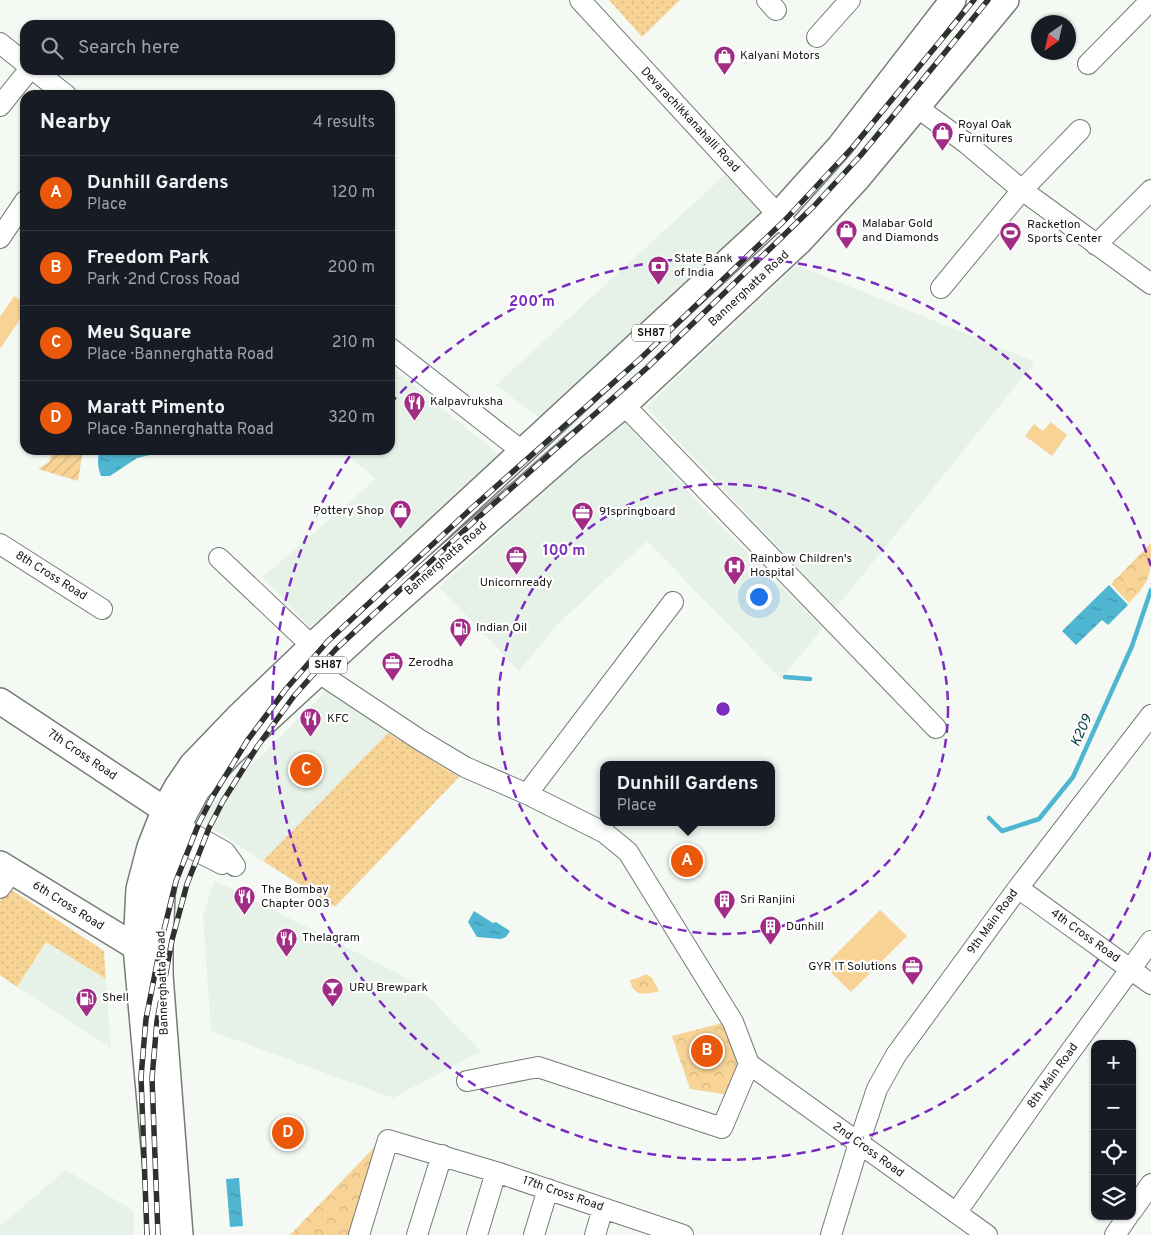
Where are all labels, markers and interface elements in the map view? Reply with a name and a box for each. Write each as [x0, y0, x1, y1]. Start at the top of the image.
north arrow [1031, 15, 1076, 60]
search box [20, 20, 395, 75]
icon: search [38, 34, 66, 62]
text: Search here [78, 36, 180, 60]
shop icon: Kalyani Motors [712, 44, 736, 75]
place label: Kalyani Motors [740, 48, 820, 64]
street label: Devarachikkanahalli Road [637, 64, 743, 176]
text: Nearby [40, 109, 111, 136]
text: 4 results [313, 113, 375, 133]
place label: Royal Oak Furnitures [958, 117, 1013, 147]
shop icon: Royal Oak Furnitures [930, 120, 954, 151]
text: Dunhill Gardens [87, 171, 229, 195]
text: A [50, 183, 62, 203]
text: 120 m [332, 183, 375, 203]
text: Place [87, 195, 127, 215]
place label: Malabar Gold and Diamonds [862, 216, 939, 246]
place label: Racketlon Sports Center [1027, 217, 1102, 247]
shop icon: Malabar Gold and Diamonds [834, 219, 858, 250]
sports icon: Racketlon Sports Center [999, 220, 1023, 251]
text: Freedom Park [87, 246, 210, 270]
street label: Bannerghatta Road [705, 247, 793, 331]
place label: State Bank of India [674, 251, 733, 281]
bank icon: State Bank of India [646, 254, 670, 285]
text: B [50, 258, 62, 278]
text: 200 m [327, 258, 375, 278]
text: Park · 2nd Cross Road [87, 270, 240, 290]
text: 200 m [509, 293, 555, 312]
text: Meu Square [87, 321, 191, 345]
road number: SH87 [632, 324, 670, 342]
text: C [51, 333, 61, 353]
text: 210 m [332, 333, 375, 353]
text: Place · Bannerghatta Road [87, 345, 274, 365]
restaurant icon: Kalpavruksha [402, 390, 426, 421]
place label: Kalpavruksha [430, 394, 503, 410]
text: Maratt Pimento [87, 396, 225, 420]
text: D [50, 408, 62, 428]
text: 320 m [328, 408, 375, 428]
text: Place · Bannerghatta Road [87, 420, 274, 440]
shop icon: Pottery Shop [388, 499, 412, 530]
office icon: 91springboard [571, 500, 595, 531]
place label: Pottery Shop [313, 503, 384, 519]
place label: 91springboard [599, 504, 675, 520]
street label: Bannerghatta Road [401, 519, 491, 599]
text: 100 m [543, 542, 585, 561]
office icon: Unicornready [504, 544, 528, 575]
street label: 8th Cross Road [12, 548, 90, 604]
place label: Rainbow Children's Hospital [750, 551, 852, 581]
hospital icon: Rainbow Children's Hospital [722, 554, 746, 585]
place label: Unicornready [480, 575, 552, 591]
your location [746, 584, 772, 610]
fuel station icon: Indian Oil [448, 616, 472, 647]
place label: Indian Oil [476, 620, 527, 636]
office icon: Zerodha [380, 651, 404, 682]
place label: Zerodha [408, 655, 453, 671]
road number: SH87 [309, 656, 347, 674]
centre of rings [714, 700, 732, 718]
restaurant icon: KFC [299, 707, 323, 738]
place label: KFC [327, 711, 349, 727]
water label: K209 [1067, 711, 1097, 750]
street label: 7th Cross Road [44, 726, 120, 784]
pin: C [290, 751, 322, 789]
popup [600, 761, 775, 826]
text: Dunhill Gardens [617, 772, 758, 796]
text: Place [617, 796, 656, 816]
pin: A [671, 842, 703, 880]
street label: 6th Cross Road [29, 878, 107, 934]
place label: The Bombay Chapter 003 [261, 882, 330, 912]
restaurant icon: The Bombay Chapter 003 [233, 885, 257, 916]
street label: 9th Main Road [964, 886, 1022, 958]
building icon: Sri Ranjini [712, 888, 736, 919]
place label: Sri Ranjini [740, 892, 795, 908]
street label: 4th Cross Road [1047, 905, 1123, 967]
building icon: Dunhill [758, 915, 782, 946]
place label: Dunhill [786, 919, 824, 935]
restaurant icon: Thelagram [274, 926, 298, 957]
street label: Bannerghatta Road [153, 930, 173, 1036]
place label: Thelagram [302, 930, 360, 946]
office icon: GYR IT Solutions [901, 955, 925, 986]
place label: GYR IT Solutions [808, 959, 897, 975]
bar icon: URU Brewpark [321, 976, 345, 1007]
place label: URU Brewpark [349, 980, 428, 996]
fuel station icon: Shell [74, 986, 98, 1017]
place label: Shell [102, 990, 129, 1006]
pin: B [691, 1032, 723, 1070]
street label: 8th Main Road [1024, 1040, 1082, 1112]
map controls [1091, 1040, 1136, 1220]
button: + [1091, 1040, 1136, 1085]
button: − [1091, 1085, 1136, 1130]
pin: D [272, 1114, 304, 1152]
street label: 2nd Cross Road [829, 1119, 907, 1181]
button: locate [1091, 1130, 1136, 1175]
street label: 17th Cross Road [520, 1173, 606, 1215]
button: layers [1091, 1175, 1136, 1220]

